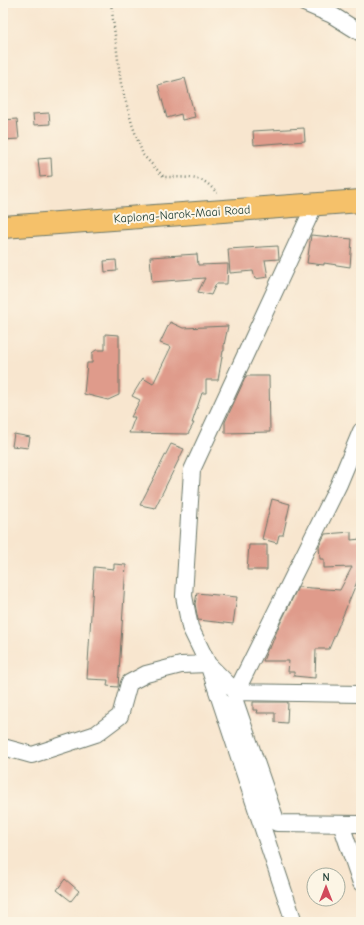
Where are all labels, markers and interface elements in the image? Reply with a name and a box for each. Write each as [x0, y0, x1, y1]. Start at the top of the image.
street label: Kaplong-Narok-Maai Road [113, 202, 251, 226]
north arrow [306, 867, 346, 907]
text: N [322, 871, 330, 884]

